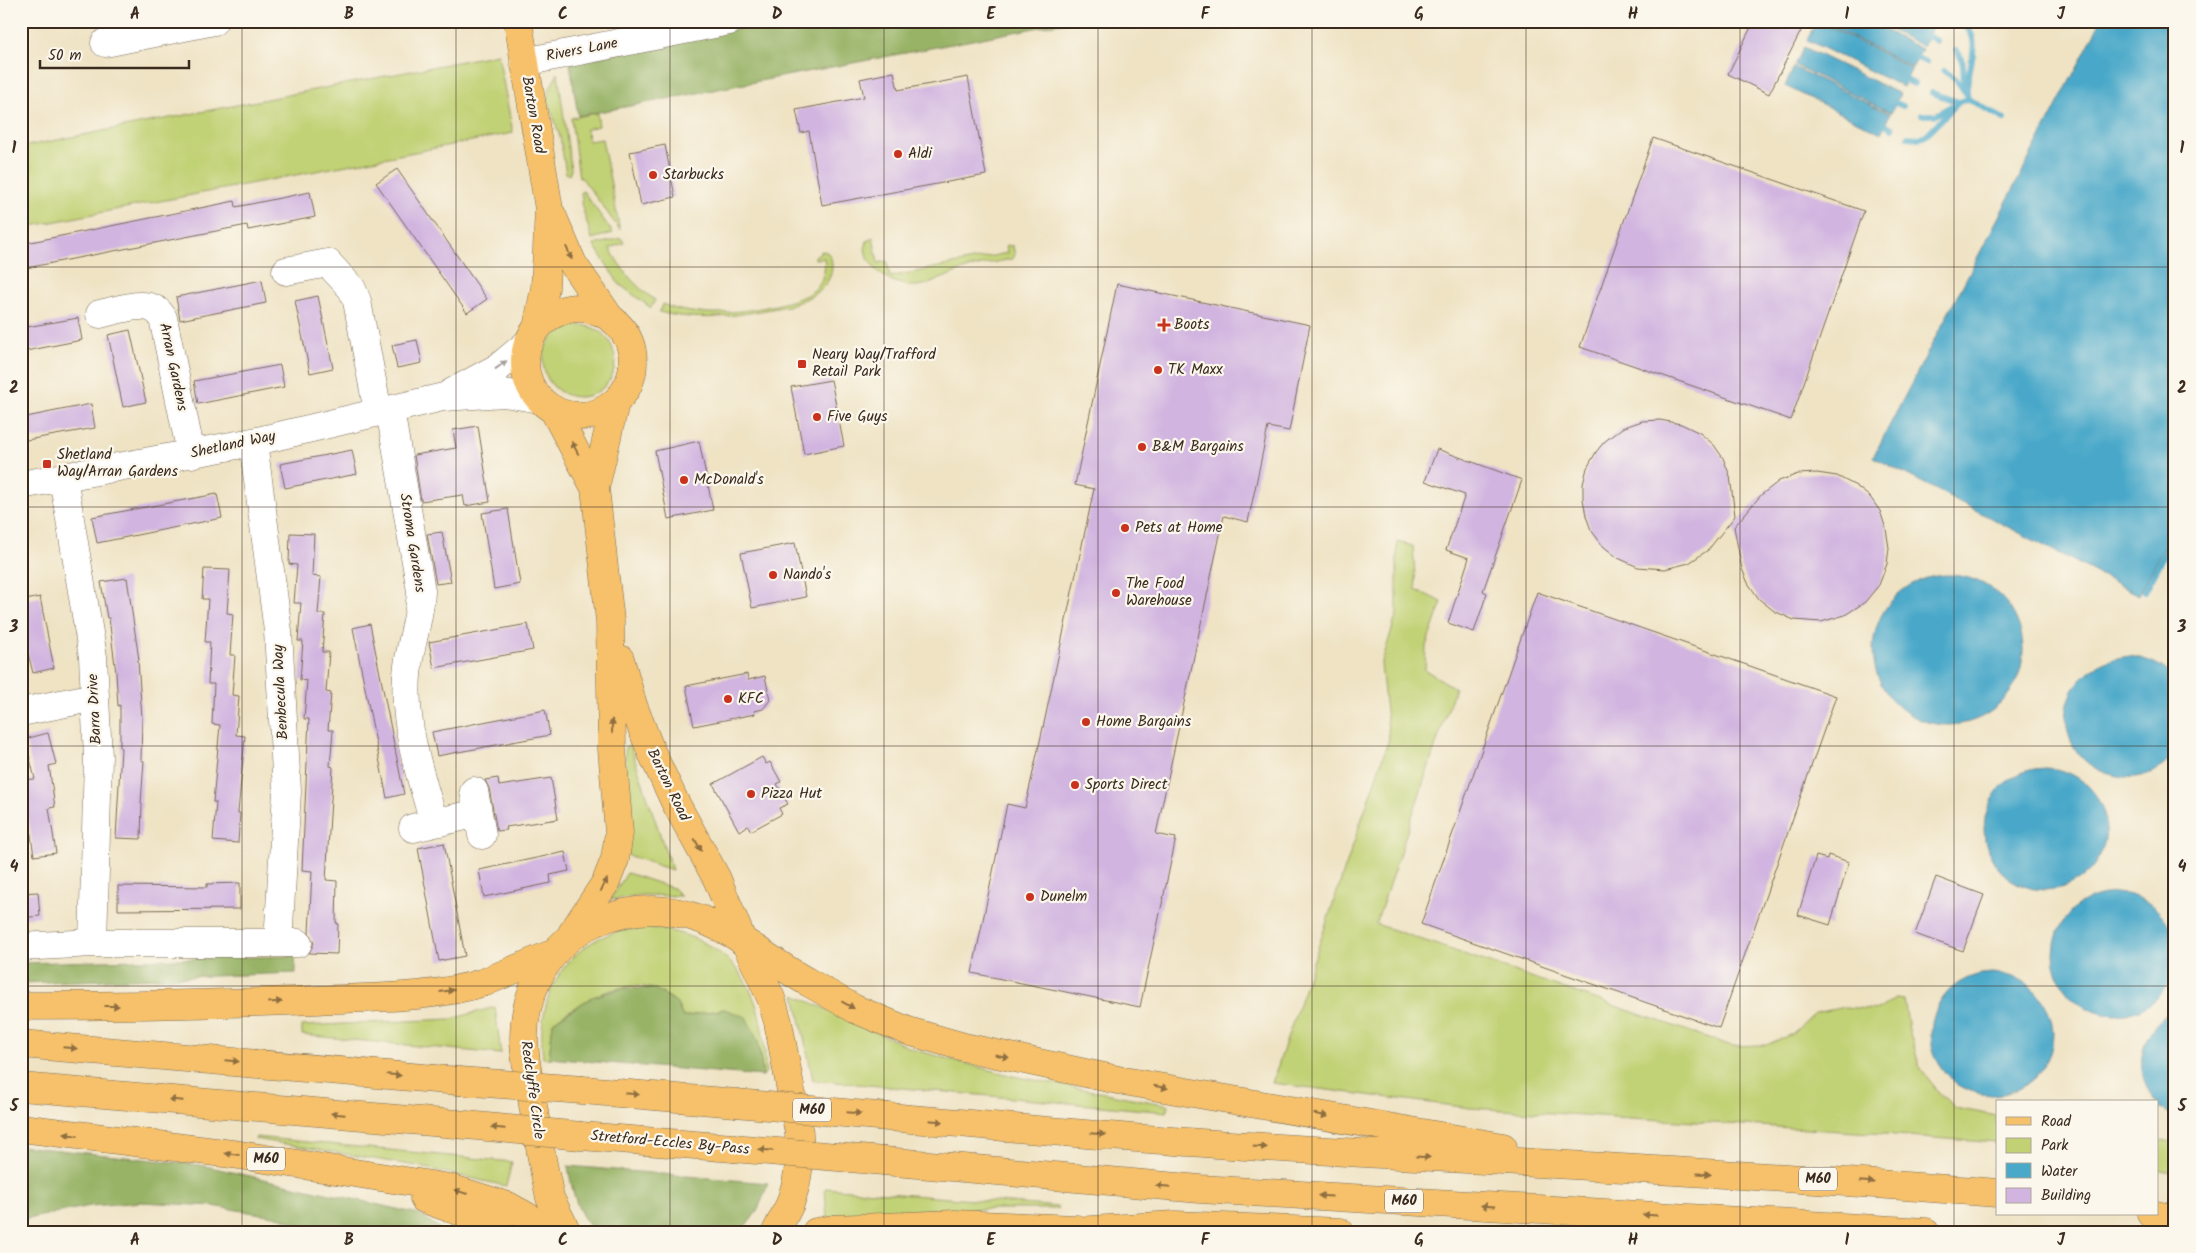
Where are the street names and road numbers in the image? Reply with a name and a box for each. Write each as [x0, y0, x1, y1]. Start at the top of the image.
street label: Rivers Lane [544, 31, 620, 69]
street label: Barton Road [514, 74, 552, 156]
street label: Arran Gardens [152, 321, 194, 414]
street label: Shetland Way [188, 424, 279, 466]
street label: Stroma Gardens [392, 492, 432, 595]
street label: Benbecula Way [266, 643, 295, 740]
street label: Barra Drive [81, 673, 109, 745]
street label: Barton Road [640, 745, 696, 826]
street label: Redclyffe Circle [513, 1039, 551, 1141]
road number: M60 [793, 1098, 831, 1122]
street label: Stretford-Eccles By-Pass [590, 1124, 751, 1162]
road number: M60 [247, 1148, 285, 1170]
road number: M60 [1799, 1168, 1837, 1190]
road number: M60 [1385, 1190, 1423, 1212]

